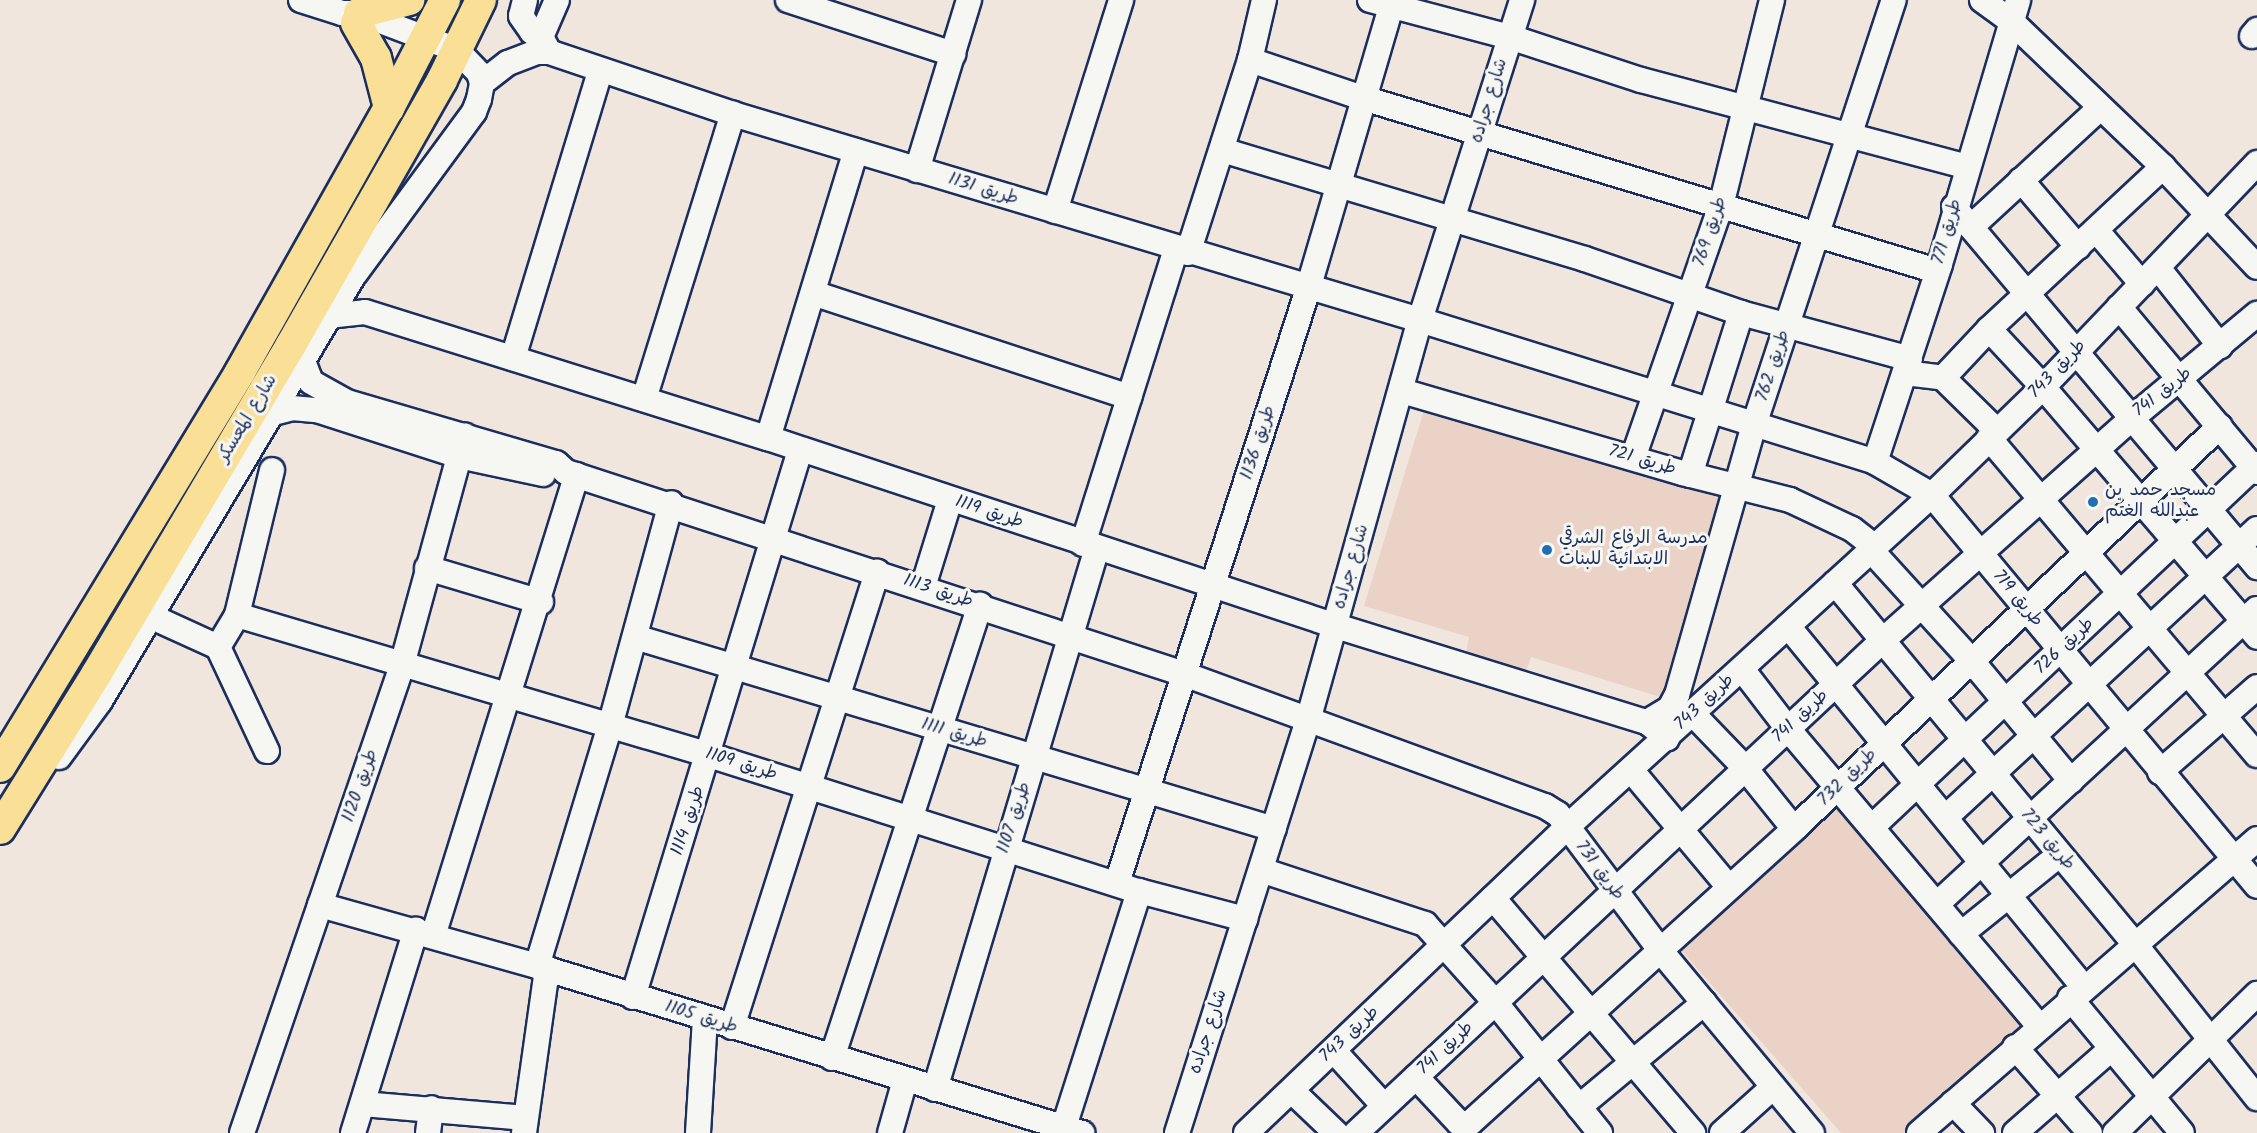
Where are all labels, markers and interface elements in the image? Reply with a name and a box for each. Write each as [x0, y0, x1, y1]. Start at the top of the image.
street label: شارع جراده [1467, 56, 1513, 146]
street label: طريق 1131 [945, 169, 1021, 211]
street label: طريق 769 [1690, 194, 1732, 270]
street label: طريق 771 [1928, 197, 1968, 267]
street label: طريق 762 [1752, 328, 1796, 404]
street label: طريق 743 [2025, 336, 2091, 404]
street label: طريق 741 [2129, 363, 2197, 423]
street label: شارع المعسكر [213, 371, 283, 467]
street label: طريق 1136 [1237, 403, 1281, 483]
street label: طريق 721 [1606, 441, 1678, 481]
place label: مسجد حمد بن عبدالله الغتم [2105, 481, 2216, 524]
street label: طريق 1119 [952, 492, 1026, 534]
marker: مسجد حمد بن عبدالله الغتم [2086, 495, 2100, 509]
street label: شارع جراده [1330, 522, 1374, 612]
place label: مدرسة الرفاع الشرقي الابتدائية للبنات [1559, 529, 1708, 572]
marker: مدرسة الرفاع الشرقي الابتدائية للبنات [1540, 543, 1554, 557]
street label: طريق 719 [1987, 566, 2047, 632]
street label: طريق 1113 [900, 571, 976, 613]
street label: طريق 726 [2031, 614, 2099, 680]
street label: طريق 743 [1671, 670, 1739, 736]
street label: طريق 741 [1768, 686, 1834, 748]
street label: طريق 1111 [919, 714, 989, 754]
street label: طريق 1109 [702, 744, 780, 786]
street label: طريق 732 [1814, 745, 1882, 811]
street label: طريق 1120 [338, 747, 384, 825]
street label: طريق 1107 [993, 780, 1037, 856]
street label: طريق 1114 [668, 783, 710, 859]
street label: طريق 723 [2015, 805, 2079, 875]
street label: طريق 731 [1570, 837, 1628, 905]
street label: شارع جراده [1185, 987, 1233, 1077]
street label: طريق 1105 [662, 997, 740, 1039]
street label: طريق 743 [1316, 1002, 1384, 1068]
street label: طريق 741 [1413, 1018, 1479, 1080]

